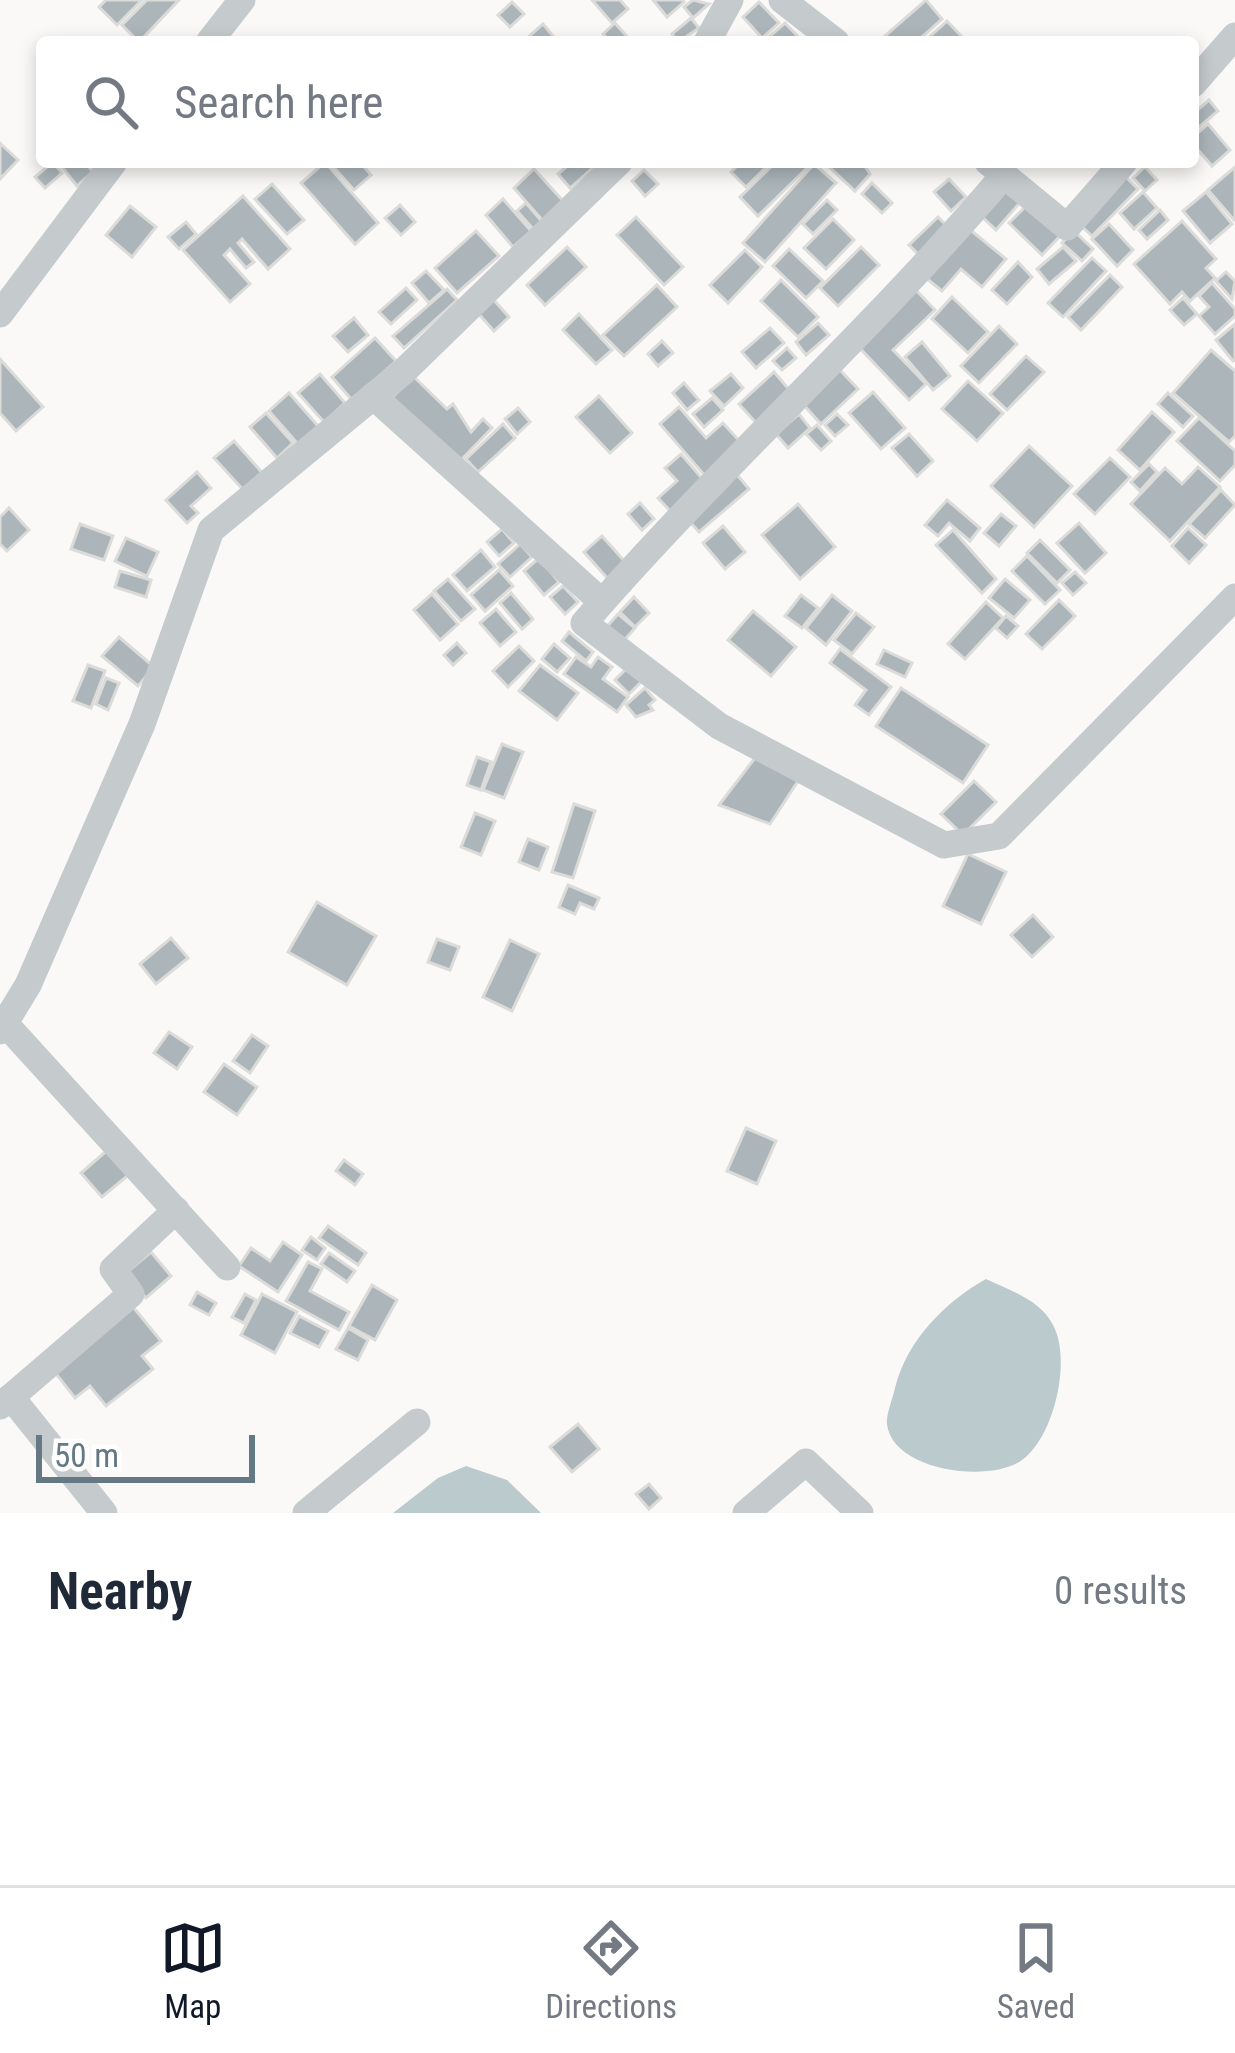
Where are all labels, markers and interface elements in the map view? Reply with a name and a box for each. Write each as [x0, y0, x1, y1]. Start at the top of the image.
search box [36, 36, 1199, 168]
icon: search [78, 69, 144, 135]
text: Search here [174, 76, 383, 129]
scale bar [36, 1429, 255, 1482]
text: 50 m [54, 1436, 119, 1475]
text: Nearby [48, 1562, 192, 1621]
text: 0 results [1054, 1568, 1187, 1614]
tab: Map [160, 1915, 226, 2026]
tab: Directions [545, 1915, 677, 2026]
tab: Saved [997, 1915, 1075, 2026]

